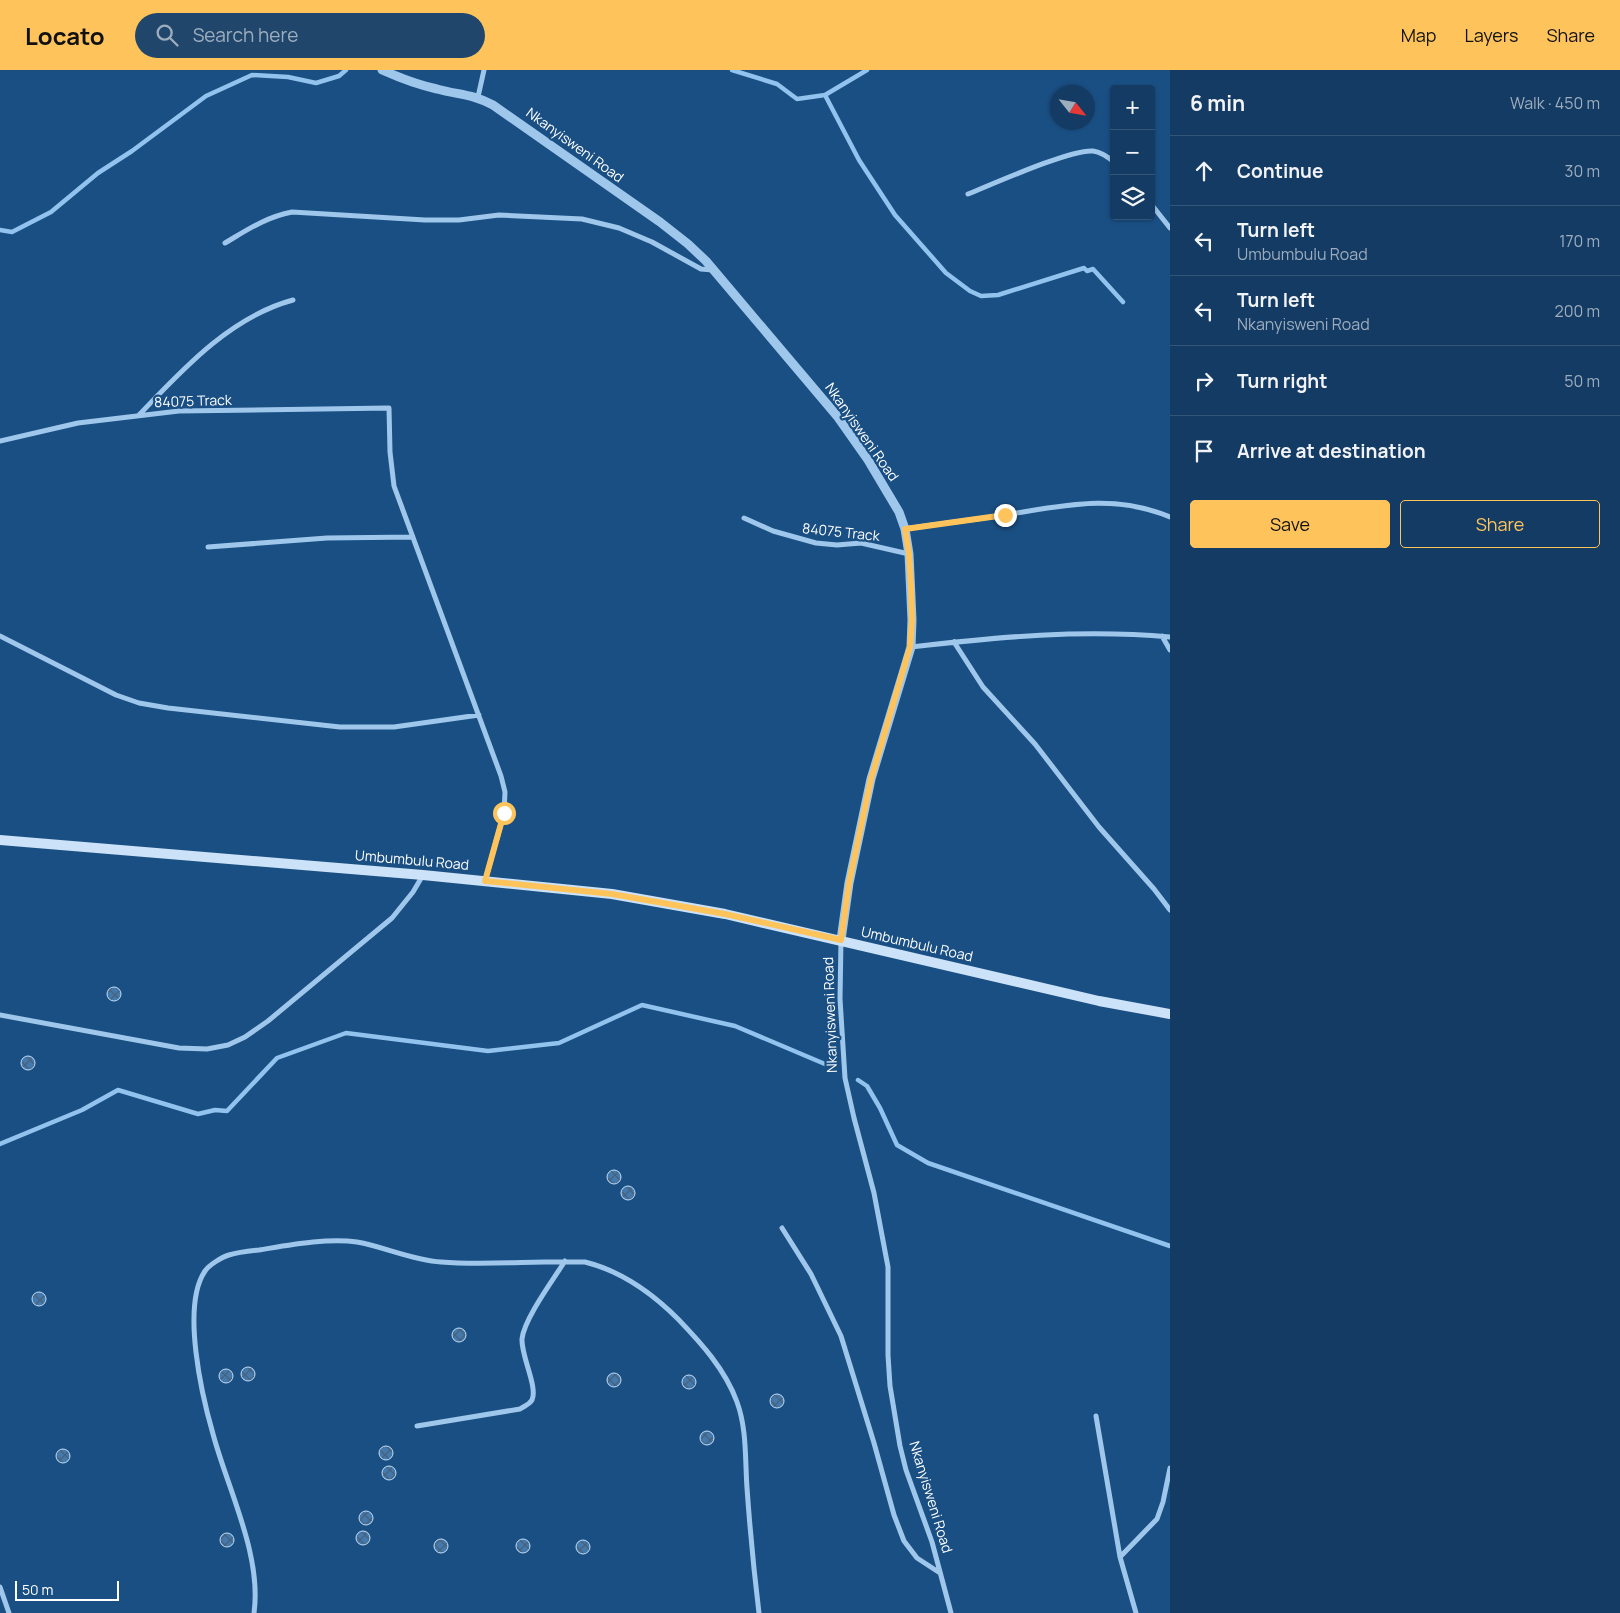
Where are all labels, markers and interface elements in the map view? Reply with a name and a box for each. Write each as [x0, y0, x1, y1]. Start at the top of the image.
search box [135, 13, 485, 58]
text: Locato [25, 19, 105, 52]
icon: search [153, 21, 181, 49]
text: Search here [193, 22, 298, 48]
text: Map [1401, 23, 1436, 47]
text: Layers [1464, 23, 1518, 47]
text: Share [1546, 23, 1595, 47]
north arrow [1050, 85, 1095, 130]
map controls [1110, 85, 1155, 220]
button: + [1110, 85, 1155, 130]
text: 6 min [1190, 89, 1245, 117]
text: Walk · 450 m [1510, 92, 1600, 114]
street label: Nkanyisweni Road [523, 103, 628, 186]
button: − [1110, 130, 1155, 175]
icon: ahead [1190, 157, 1218, 185]
text: Continue [1237, 158, 1323, 184]
text: 30 m [1565, 160, 1600, 182]
button: layers [1110, 175, 1155, 220]
text: Turn left [1237, 217, 1315, 243]
icon: left [1190, 227, 1218, 255]
text: 170 m [1559, 230, 1600, 252]
text: Umbumbulu Road [1237, 243, 1368, 265]
text: Turn left [1237, 287, 1315, 313]
icon: left [1190, 297, 1218, 325]
text: 200 m [1555, 300, 1600, 322]
text: Nkanyisweni Road [1237, 313, 1370, 335]
icon: right [1190, 367, 1218, 395]
text: Turn right [1237, 368, 1327, 394]
text: 50 m [1564, 370, 1600, 392]
street label: Nkanyisweni Road [821, 379, 903, 485]
street label: 84075 Track [154, 390, 233, 411]
icon: arrive [1190, 437, 1218, 465]
text: Arrive at destination [1237, 438, 1426, 464]
button: Save [1190, 500, 1390, 548]
button: Share [1400, 500, 1600, 548]
route end [994, 504, 1017, 527]
street label: 84075 Track [801, 518, 882, 545]
route start [493, 802, 516, 825]
street label: Umbumbulu Road [354, 845, 470, 874]
street label: Umbumbulu Road [859, 921, 975, 966]
street label: Nkanyisweni Road [818, 957, 841, 1073]
street label: Nkanyisweni Road [905, 1439, 958, 1555]
scale bar [15, 1578, 119, 1601]
text: 50 m [22, 1580, 53, 1599]

